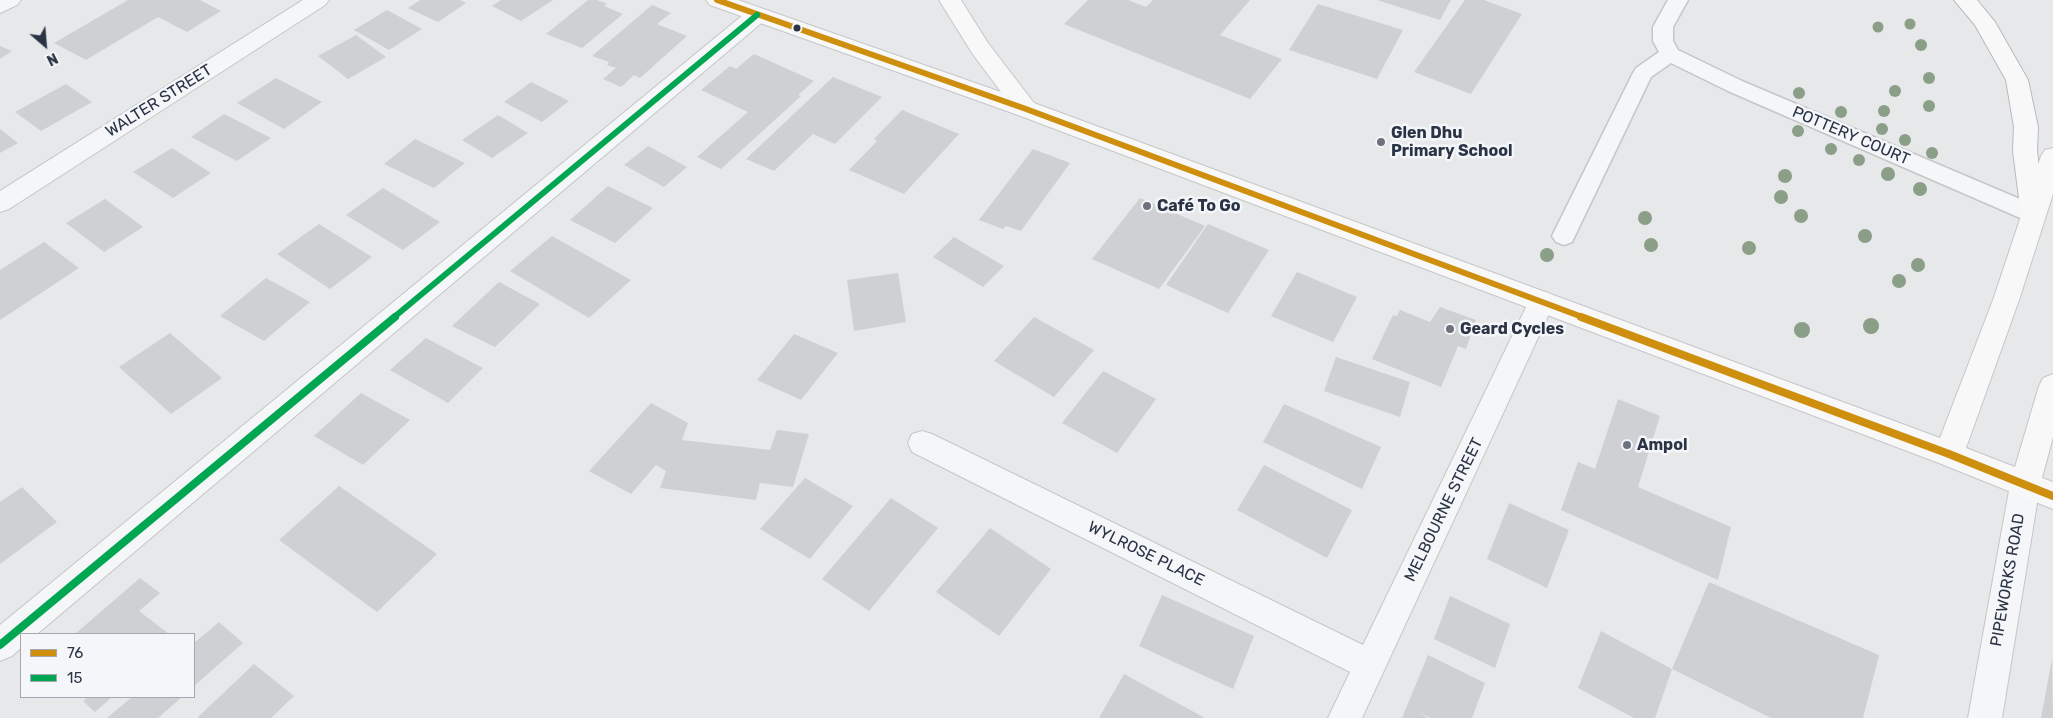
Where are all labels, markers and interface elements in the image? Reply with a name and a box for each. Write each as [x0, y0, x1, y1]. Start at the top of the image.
north arrow [20, 20, 70, 70]
unlabelled marker [792, 23, 802, 33]
text: N [44, 49, 60, 69]
street label: WALTER STREET [102, 61, 216, 141]
street label: POTTERY COURT [1789, 103, 1913, 169]
place label: Glen Dhu Primary School [1391, 123, 1513, 161]
marker: Glen Dhu Primary School [1375, 136, 1387, 148]
place label: Café To Go [1157, 196, 1241, 216]
marker: Café To Go [1141, 200, 1153, 212]
place label: Geard Cycles [1460, 319, 1564, 339]
marker: Geard Cycles [1444, 323, 1456, 335]
street label: MELBOURNE STREET [1401, 435, 1487, 585]
place label: Ampol [1637, 435, 1688, 455]
marker: Ampol [1621, 439, 1633, 451]
street label: PIPEWORKS ROAD [1987, 512, 2029, 648]
street label: WYLROSE PLACE [1085, 517, 1207, 591]
legend [20, 633, 195, 698]
text: 76 [67, 644, 83, 662]
text: 15 [67, 669, 82, 687]

